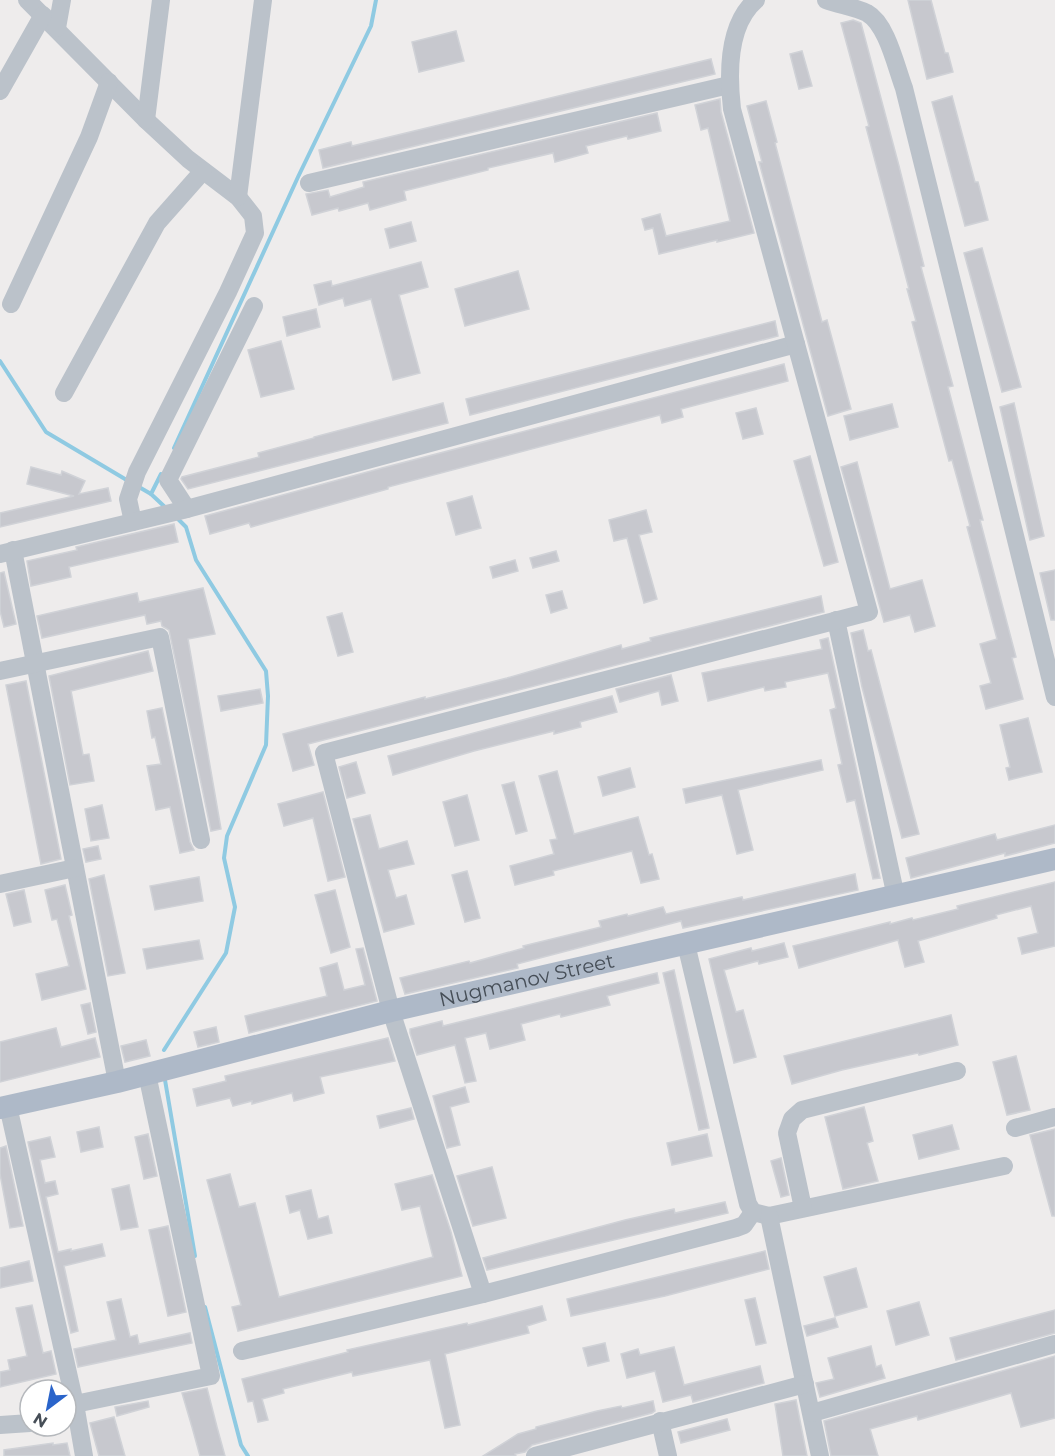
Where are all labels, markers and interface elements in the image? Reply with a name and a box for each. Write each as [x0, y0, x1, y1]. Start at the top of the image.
street label: Nugmanov Street [437, 948, 616, 1012]
north arrow [18, 1378, 78, 1438]
text: N [30, 1409, 51, 1432]

